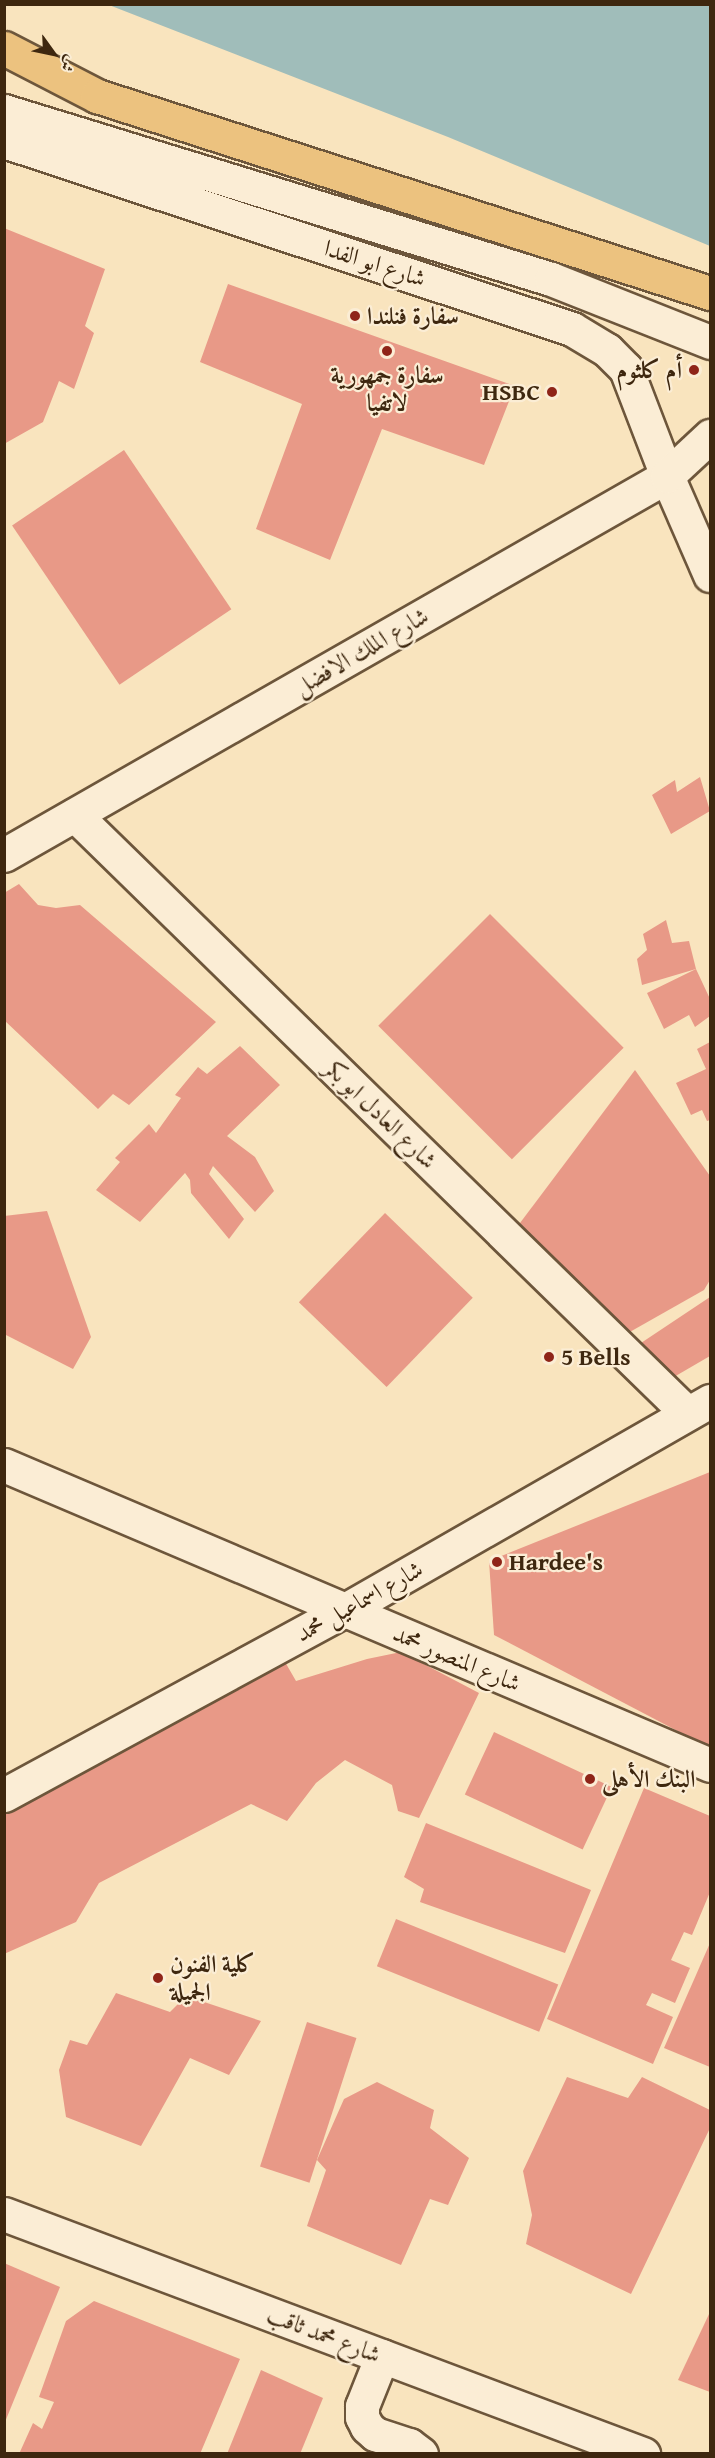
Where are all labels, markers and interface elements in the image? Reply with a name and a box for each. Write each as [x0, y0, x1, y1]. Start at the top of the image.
north arrow [24, 24, 84, 84]
text: ش [55, 51, 83, 77]
street label: شارع ابو الفدا [320, 233, 430, 293]
place label: سفارة فنلندا [367, 302, 459, 330]
marker: سفارة فنلندا [348, 309, 362, 323]
marker: سفارة جمهورية لاتفيا [380, 344, 394, 358]
place label: أم كلثوم [617, 356, 682, 384]
place label: سفارة جمهورية لاتفيا [330, 361, 444, 417]
marker: أم كلثوم [687, 363, 701, 377]
place label: HSBC [482, 378, 540, 406]
marker: HSBC [545, 385, 559, 399]
street label: شارع الملك الافضل [289, 601, 433, 701]
street label: شارع العادل ابو بكر [319, 1053, 443, 1175]
place label: 5 Bells [561, 1343, 631, 1371]
marker: 5 Bells [542, 1350, 556, 1364]
place label: Hardee's [509, 1548, 603, 1576]
street label: شارع اسماعيل محمد [290, 1554, 428, 1648]
marker: Hardee's [490, 1555, 504, 1569]
street label: شارع المنصور محمد [389, 1618, 525, 1698]
place label: البنك الأهلى [602, 1765, 696, 1793]
marker: البنك الأهلى [583, 1772, 597, 1786]
place label: كلية الفنون الجميلة [170, 1950, 255, 2006]
marker: كلية الفنون الجميلة [151, 1971, 165, 1985]
street label: شارع محمد ثاقب [263, 2299, 385, 2369]

